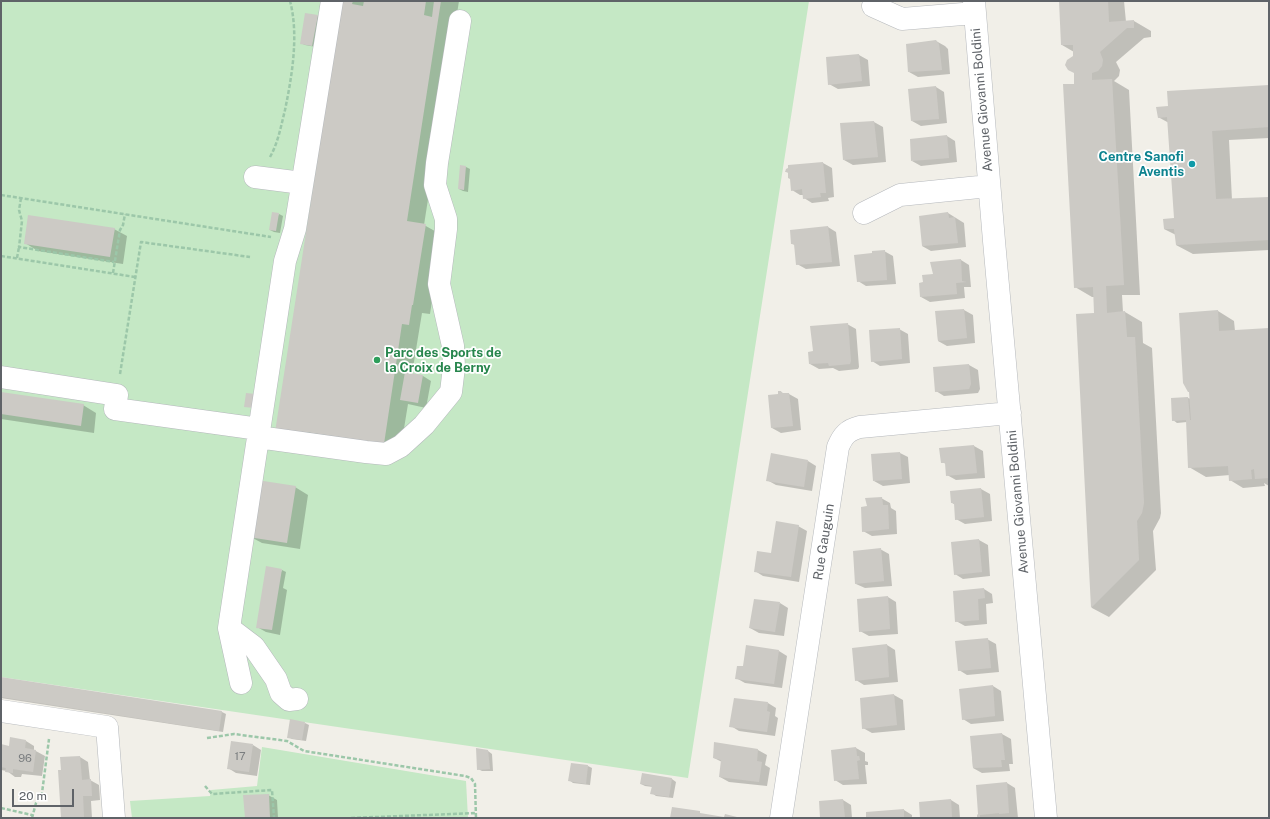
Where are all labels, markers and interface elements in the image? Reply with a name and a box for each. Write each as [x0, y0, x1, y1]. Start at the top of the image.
street label: Avenue Giovanni Boldini [968, 27, 996, 173]
place label: Centre Sanofi Aventis [1099, 149, 1184, 180]
marker: Centre Sanofi Aventis [1187, 159, 1197, 169]
place label: Parc des Sports de la Croix de Berny [385, 345, 501, 376]
marker: Parc des Sports de la Croix de Berny [372, 355, 382, 365]
street label: Avenue Giovanni Boldini [1004, 429, 1032, 575]
street label: Rue Gauguin [810, 503, 838, 581]
house number: 17 [234, 750, 246, 764]
house number: 96 [18, 752, 32, 766]
scale bar [14, 781, 76, 807]
text: 20 m [19, 789, 47, 803]

